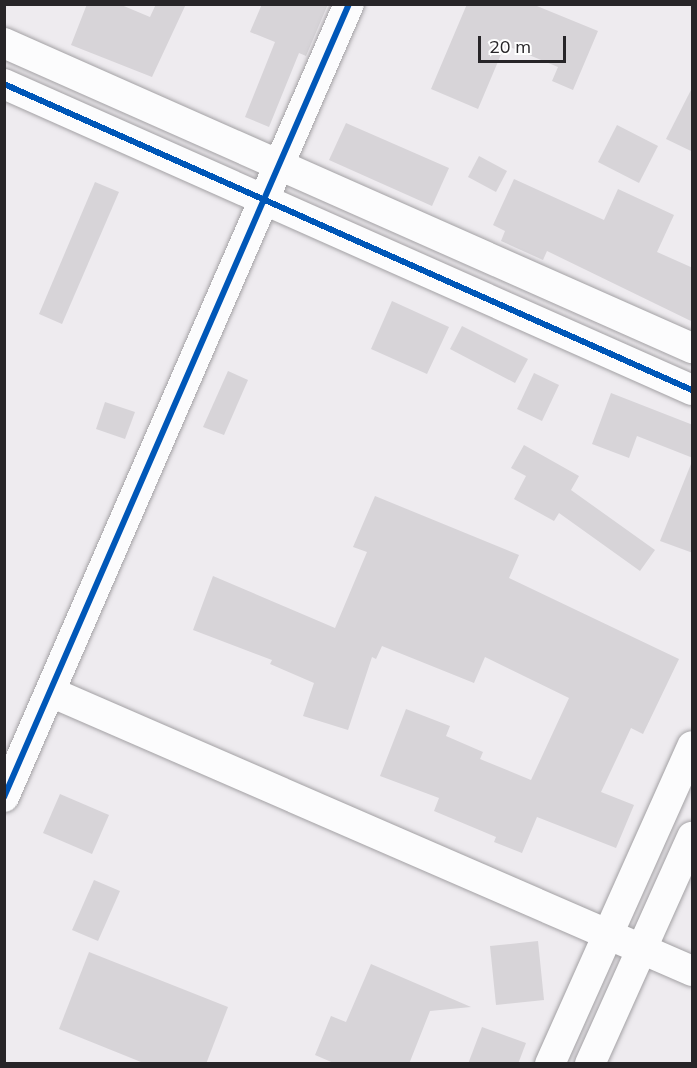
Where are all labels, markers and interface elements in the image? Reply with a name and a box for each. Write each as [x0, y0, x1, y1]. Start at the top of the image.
scale bar [481, 24, 570, 62]
text: 20 m [489, 35, 531, 58]

